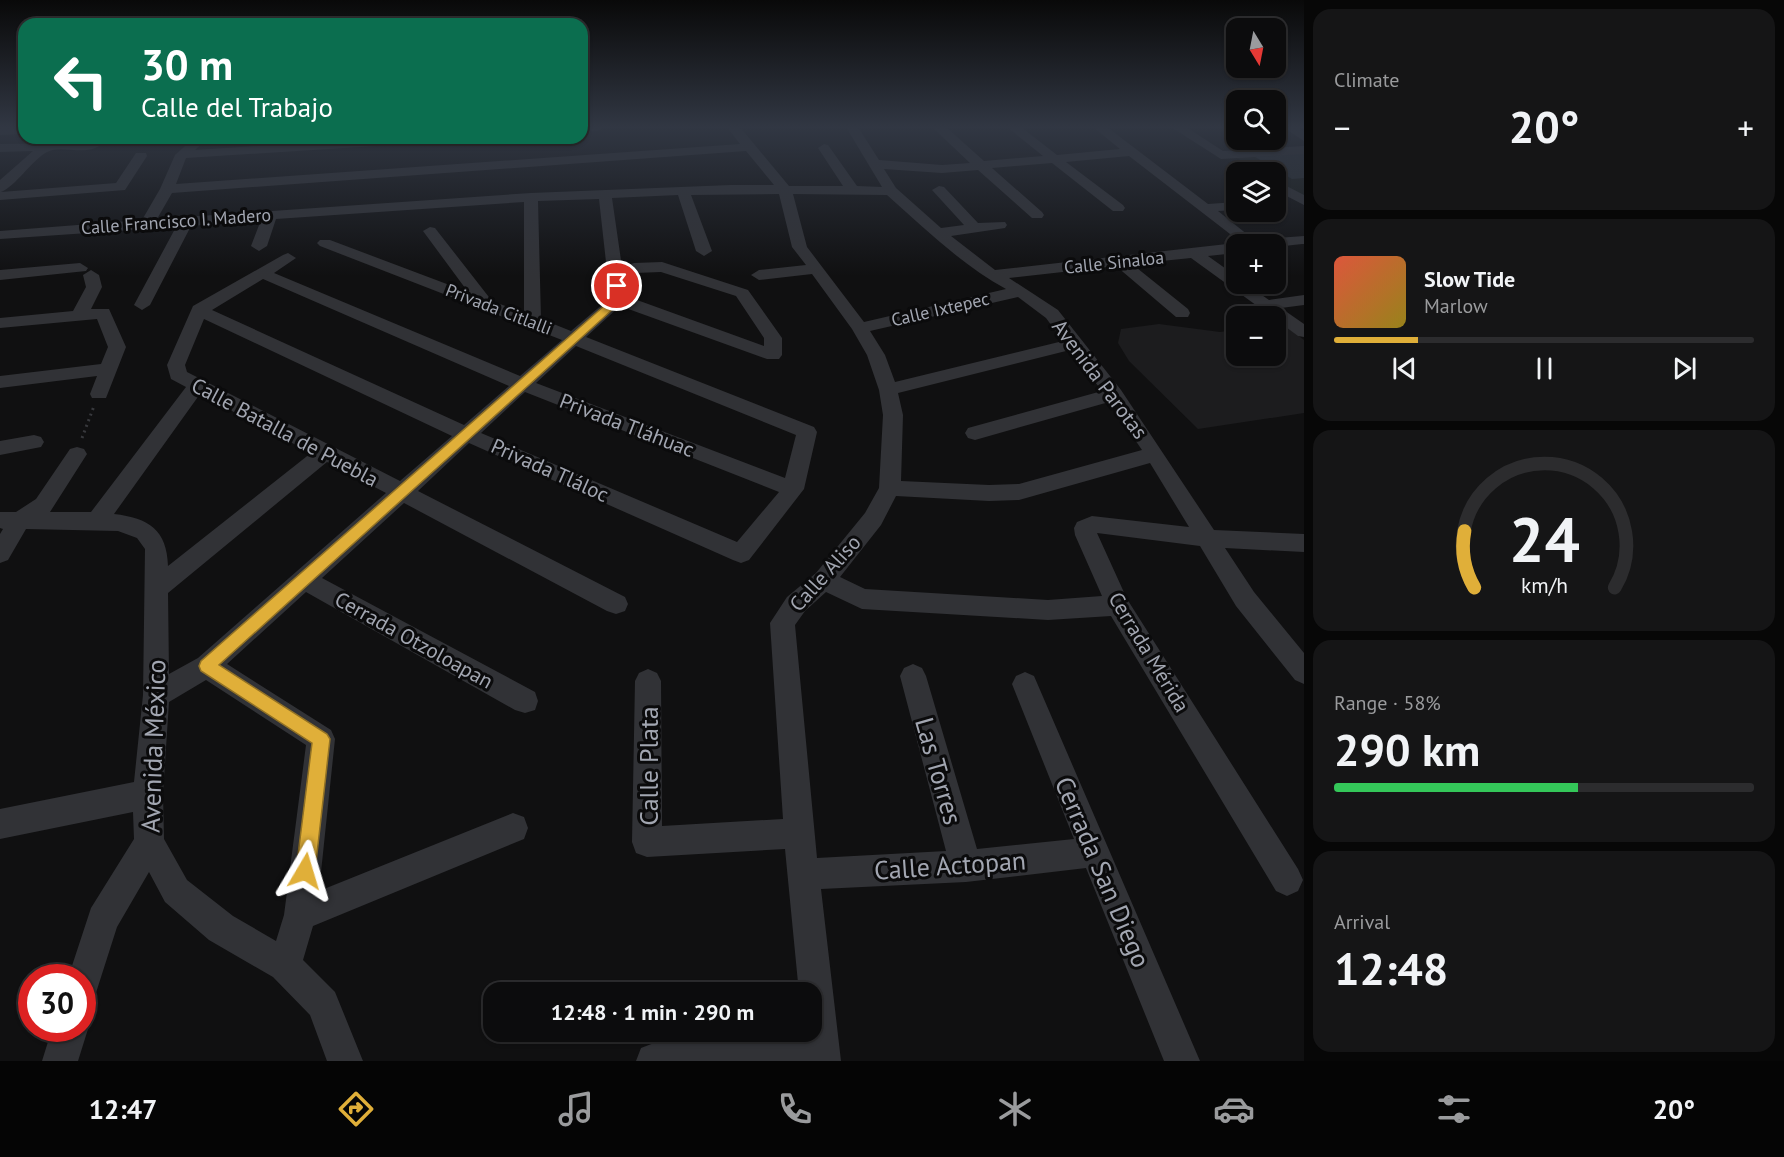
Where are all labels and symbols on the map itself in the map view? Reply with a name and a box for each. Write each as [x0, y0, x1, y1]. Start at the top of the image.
north arrow [1226, 18, 1286, 78]
street label: Calle Francisco I. Madero [80, 203, 272, 239]
street label: Calle Sinaloa [1063, 245, 1165, 279]
pin [591, 260, 642, 311]
street label: Privada Citlalli [443, 278, 555, 340]
street label: Calle Ixtepec [889, 287, 991, 331]
street label: Avenida Parotas [1046, 314, 1154, 444]
street label: Calle Batalla de Puebla [187, 371, 383, 493]
street label: Privada Tláhuac [556, 387, 698, 463]
street label: Privada Tláloc [487, 432, 613, 508]
street label: Calle Aliso [783, 529, 867, 617]
street label: Cerrada Otzoloapan [330, 585, 498, 695]
street label: Cerrada Mérida [1102, 587, 1196, 717]
street label: Avenida México [133, 659, 173, 833]
street label: Calle Plata [632, 706, 665, 826]
street label: Las Torres [908, 714, 970, 828]
street label: Cerrada San Diego [1048, 772, 1158, 972]
position arrow [273, 839, 337, 903]
street label: Calle Actopan [873, 843, 1027, 887]
speed limit sign: 30 [18, 964, 96, 1042]

